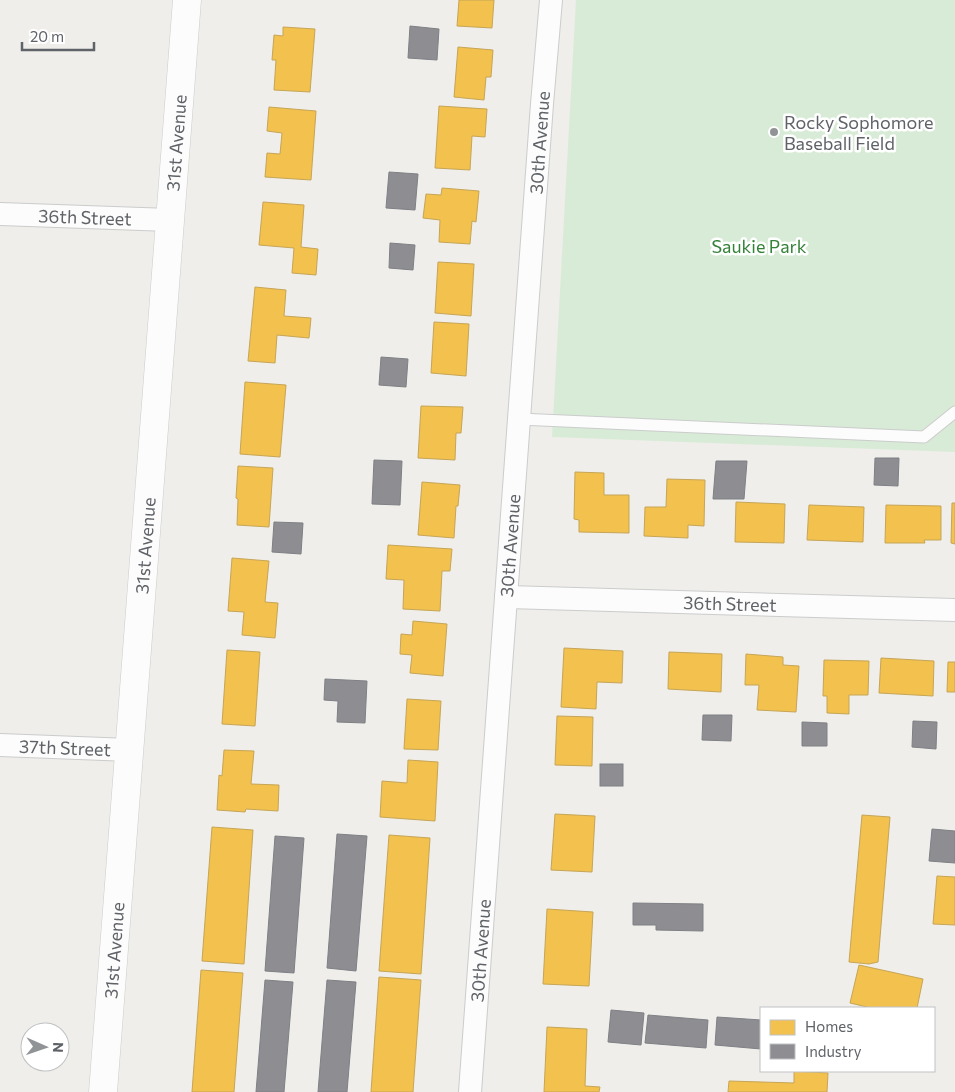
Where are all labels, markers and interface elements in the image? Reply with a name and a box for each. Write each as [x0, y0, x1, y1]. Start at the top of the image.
scale bar [22, 20, 95, 52]
text: 20 m [30, 27, 64, 45]
street label: 30th Avenue [524, 90, 554, 195]
street label: 31st Avenue [161, 94, 191, 192]
place label: Rocky Sophomore Baseball Field [784, 111, 934, 154]
marker: Rocky Sophomore Baseball Field [768, 126, 780, 138]
street label: 36th Street [38, 204, 132, 230]
park label: Saukie Park [711, 235, 807, 257]
street label: 30th Avenue [495, 493, 525, 598]
street label: 31st Avenue [130, 496, 160, 595]
street label: 36th Street [683, 591, 777, 616]
street label: 37th Street [19, 735, 111, 760]
street label: 30th Avenue [466, 898, 495, 1003]
street label: 31st Avenue [99, 901, 129, 1000]
legend [760, 1007, 935, 1072]
text: Homes [805, 1017, 853, 1035]
north arrow [20, 1022, 70, 1072]
text: N [50, 1042, 67, 1053]
text: Industry [805, 1042, 862, 1060]

